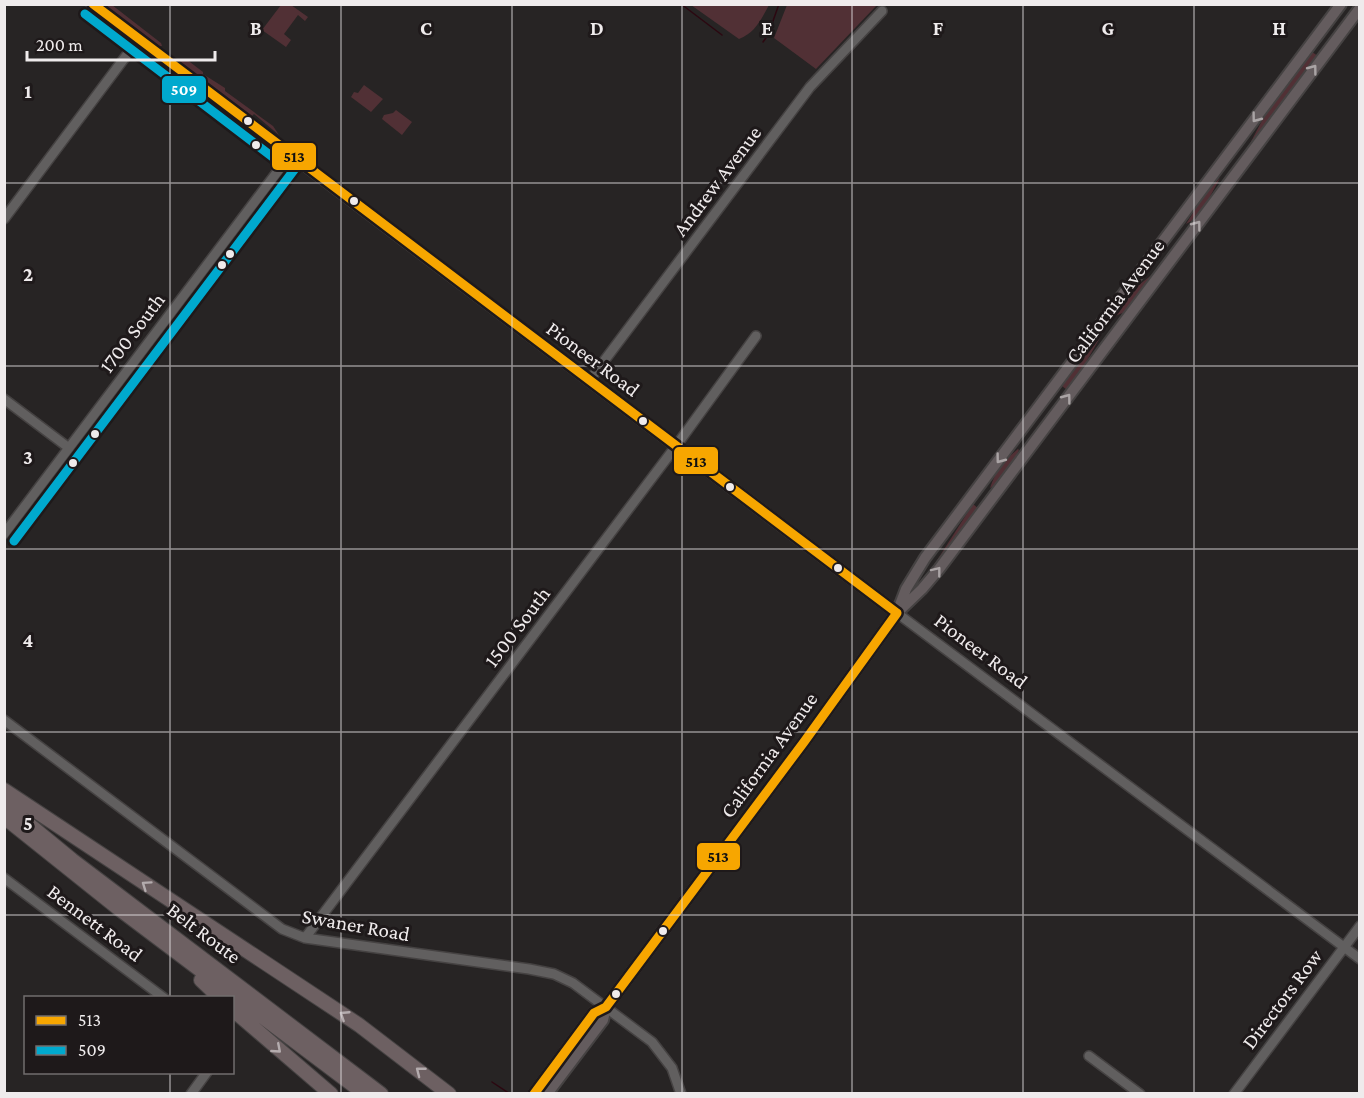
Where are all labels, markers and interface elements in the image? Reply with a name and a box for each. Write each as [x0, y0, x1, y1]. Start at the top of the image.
text: B [250, 17, 262, 39]
text: C [420, 17, 432, 39]
text: D [590, 17, 604, 39]
text: E [761, 17, 773, 39]
text: F [933, 17, 944, 39]
text: G [1102, 17, 1115, 39]
text: H [1272, 17, 1286, 39]
scale bar [27, 24, 214, 62]
text: 200 m [36, 35, 83, 55]
one-way arrow [1306, 65, 1317, 76]
line badge: 509 [161, 75, 207, 104]
text: 1 [24, 80, 32, 102]
text: 509 [171, 81, 197, 98]
one-way arrow [1252, 112, 1263, 123]
unlabelled marker [242, 115, 254, 127]
street label: Andrew Avenue [668, 121, 766, 241]
unlabelled marker [250, 139, 262, 151]
line badge: 513 [271, 142, 317, 171]
text: 513 [283, 148, 305, 165]
unlabelled marker [348, 195, 360, 207]
one-way arrow [1189, 221, 1200, 232]
street label: California Avenue [1060, 234, 1170, 368]
unlabelled marker [224, 248, 236, 260]
unlabelled marker [216, 259, 228, 271]
text: 2 [23, 263, 33, 285]
street label: 1700 South [94, 288, 170, 378]
street label: Pioneer Road [542, 316, 644, 402]
one-way arrow [1060, 394, 1071, 405]
unlabelled marker [637, 415, 649, 427]
unlabelled marker [89, 428, 101, 440]
text: 3 [23, 446, 33, 468]
line badge: 513 [673, 446, 719, 475]
text: 513 [685, 453, 707, 470]
one-way arrow [996, 453, 1007, 464]
unlabelled marker [67, 457, 79, 469]
unlabelled marker [724, 481, 736, 493]
unlabelled marker [832, 562, 844, 574]
one-way arrow [930, 567, 941, 578]
street label: 1500 South [479, 582, 555, 672]
street label: Pioneer Road [930, 608, 1032, 694]
text: 4 [23, 629, 34, 651]
street label: California Avenue [715, 688, 823, 822]
text: 5 [23, 812, 33, 834]
line badge: 513 [696, 842, 741, 871]
text: 513 [707, 848, 729, 865]
street label: Bennett Road [43, 879, 147, 967]
one-way arrow [142, 881, 153, 892]
street label: Belt Route [162, 898, 246, 968]
street label: Swaner Road [300, 904, 412, 946]
unlabelled marker [657, 925, 669, 937]
street label: Directors Row [1237, 944, 1328, 1053]
unlabelled marker [610, 988, 622, 1000]
legend [24, 996, 234, 1074]
text: 513 [78, 1010, 101, 1030]
one-way arrow [340, 1011, 351, 1022]
text: 509 [78, 1040, 106, 1060]
one-way arrow [270, 1042, 281, 1053]
one-way arrow [416, 1068, 427, 1079]

